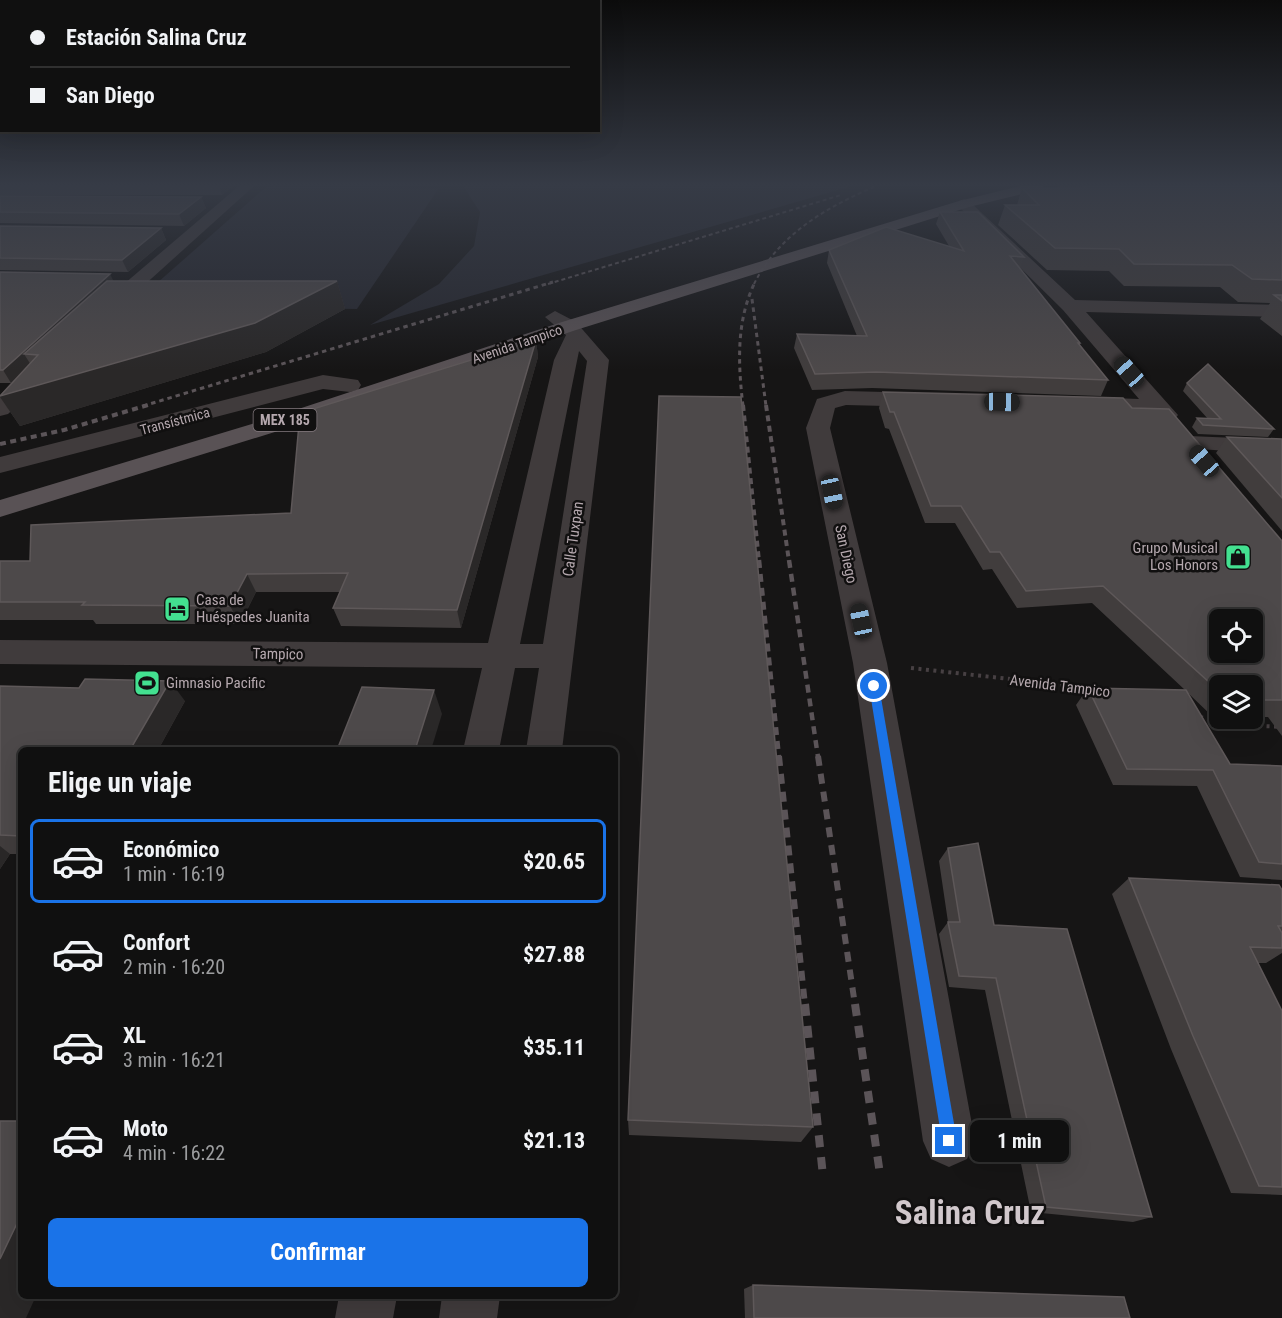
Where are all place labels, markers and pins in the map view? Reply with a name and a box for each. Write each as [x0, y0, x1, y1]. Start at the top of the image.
place label: Grupo Musical Los Honors [1133, 539, 1218, 574]
shop icon: Grupo Musical Los Honors [1223, 542, 1253, 572]
place label: Casa de Huéspedes Juanita [196, 591, 310, 626]
hotel icon: Casa de Huéspedes Juanita [162, 594, 192, 624]
sports icon: Gimnasio Pacific [132, 668, 162, 698]
place label: Gimnasio Pacific [166, 674, 265, 692]

